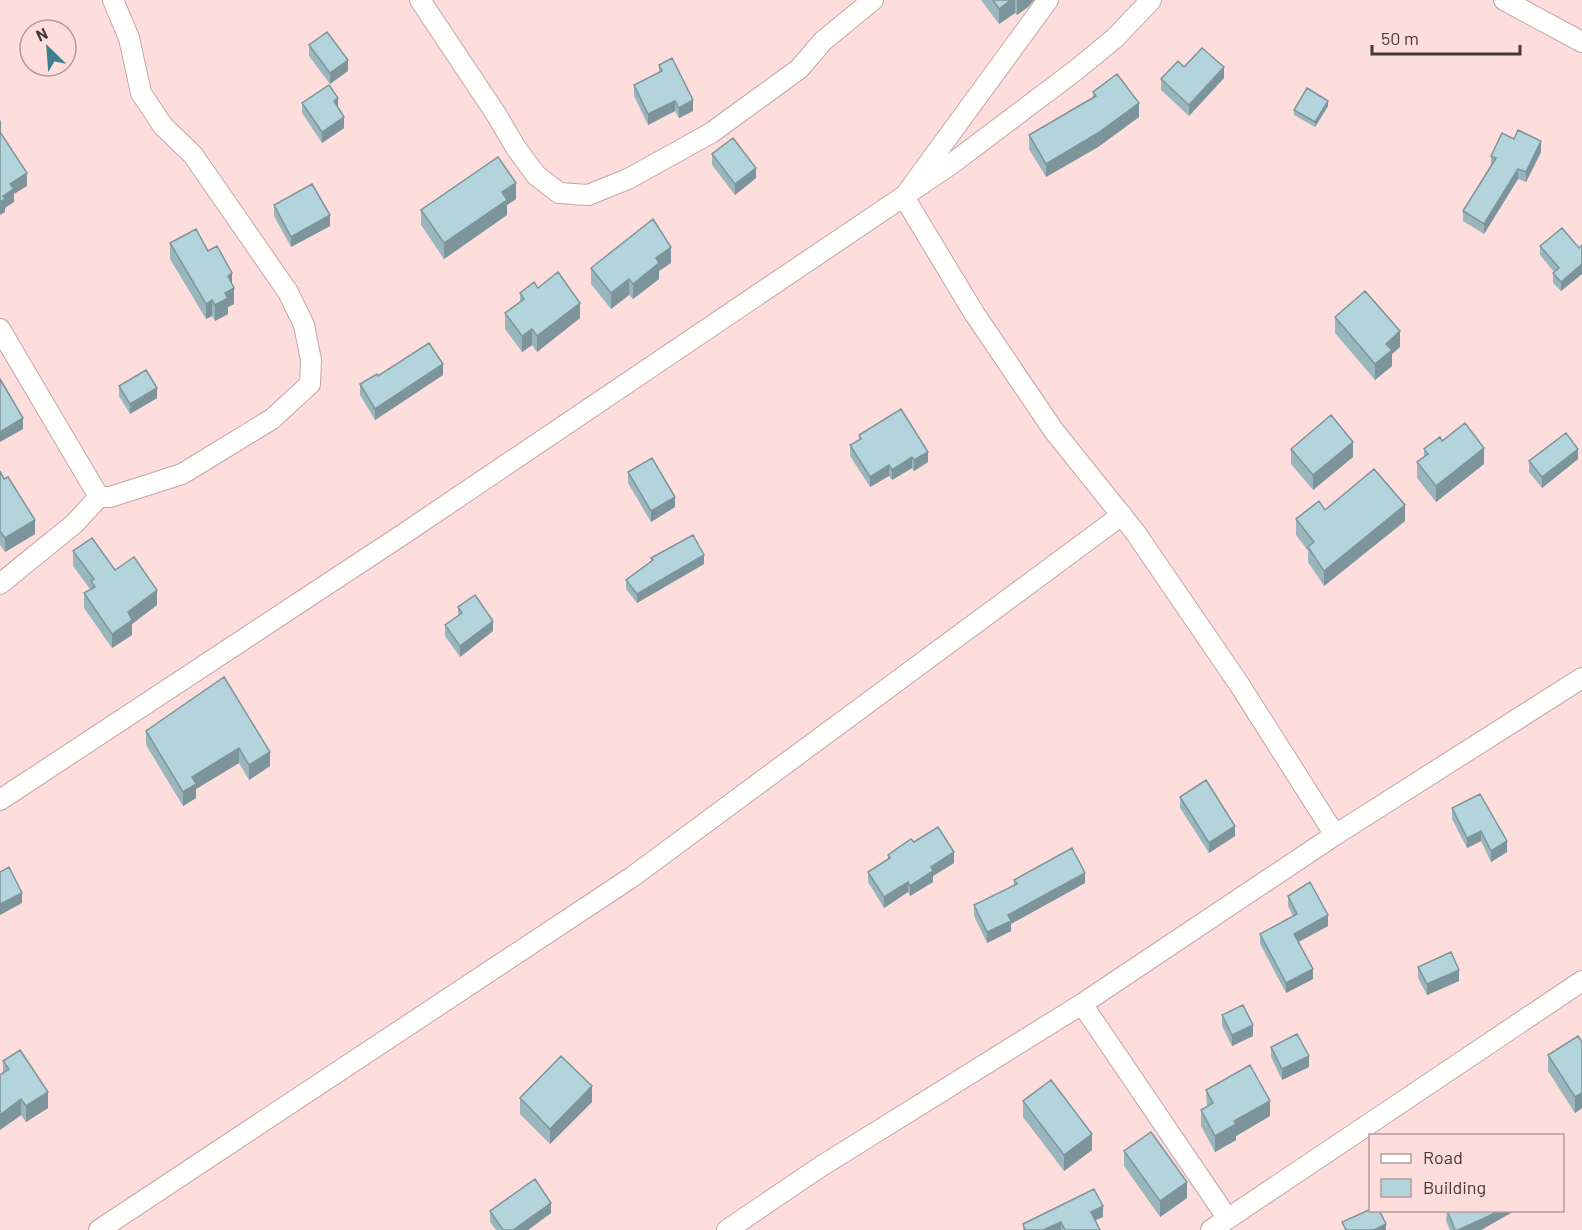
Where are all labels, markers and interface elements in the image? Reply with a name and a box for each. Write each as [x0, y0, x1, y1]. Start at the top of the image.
north arrow [18, 18, 78, 78]
scale bar [1372, 18, 1520, 56]
text: N [33, 23, 50, 45]
text: 50 m [1381, 27, 1419, 49]
legend [1369, 1134, 1564, 1212]
text: Road [1423, 1146, 1463, 1168]
text: Building [1423, 1176, 1486, 1198]

